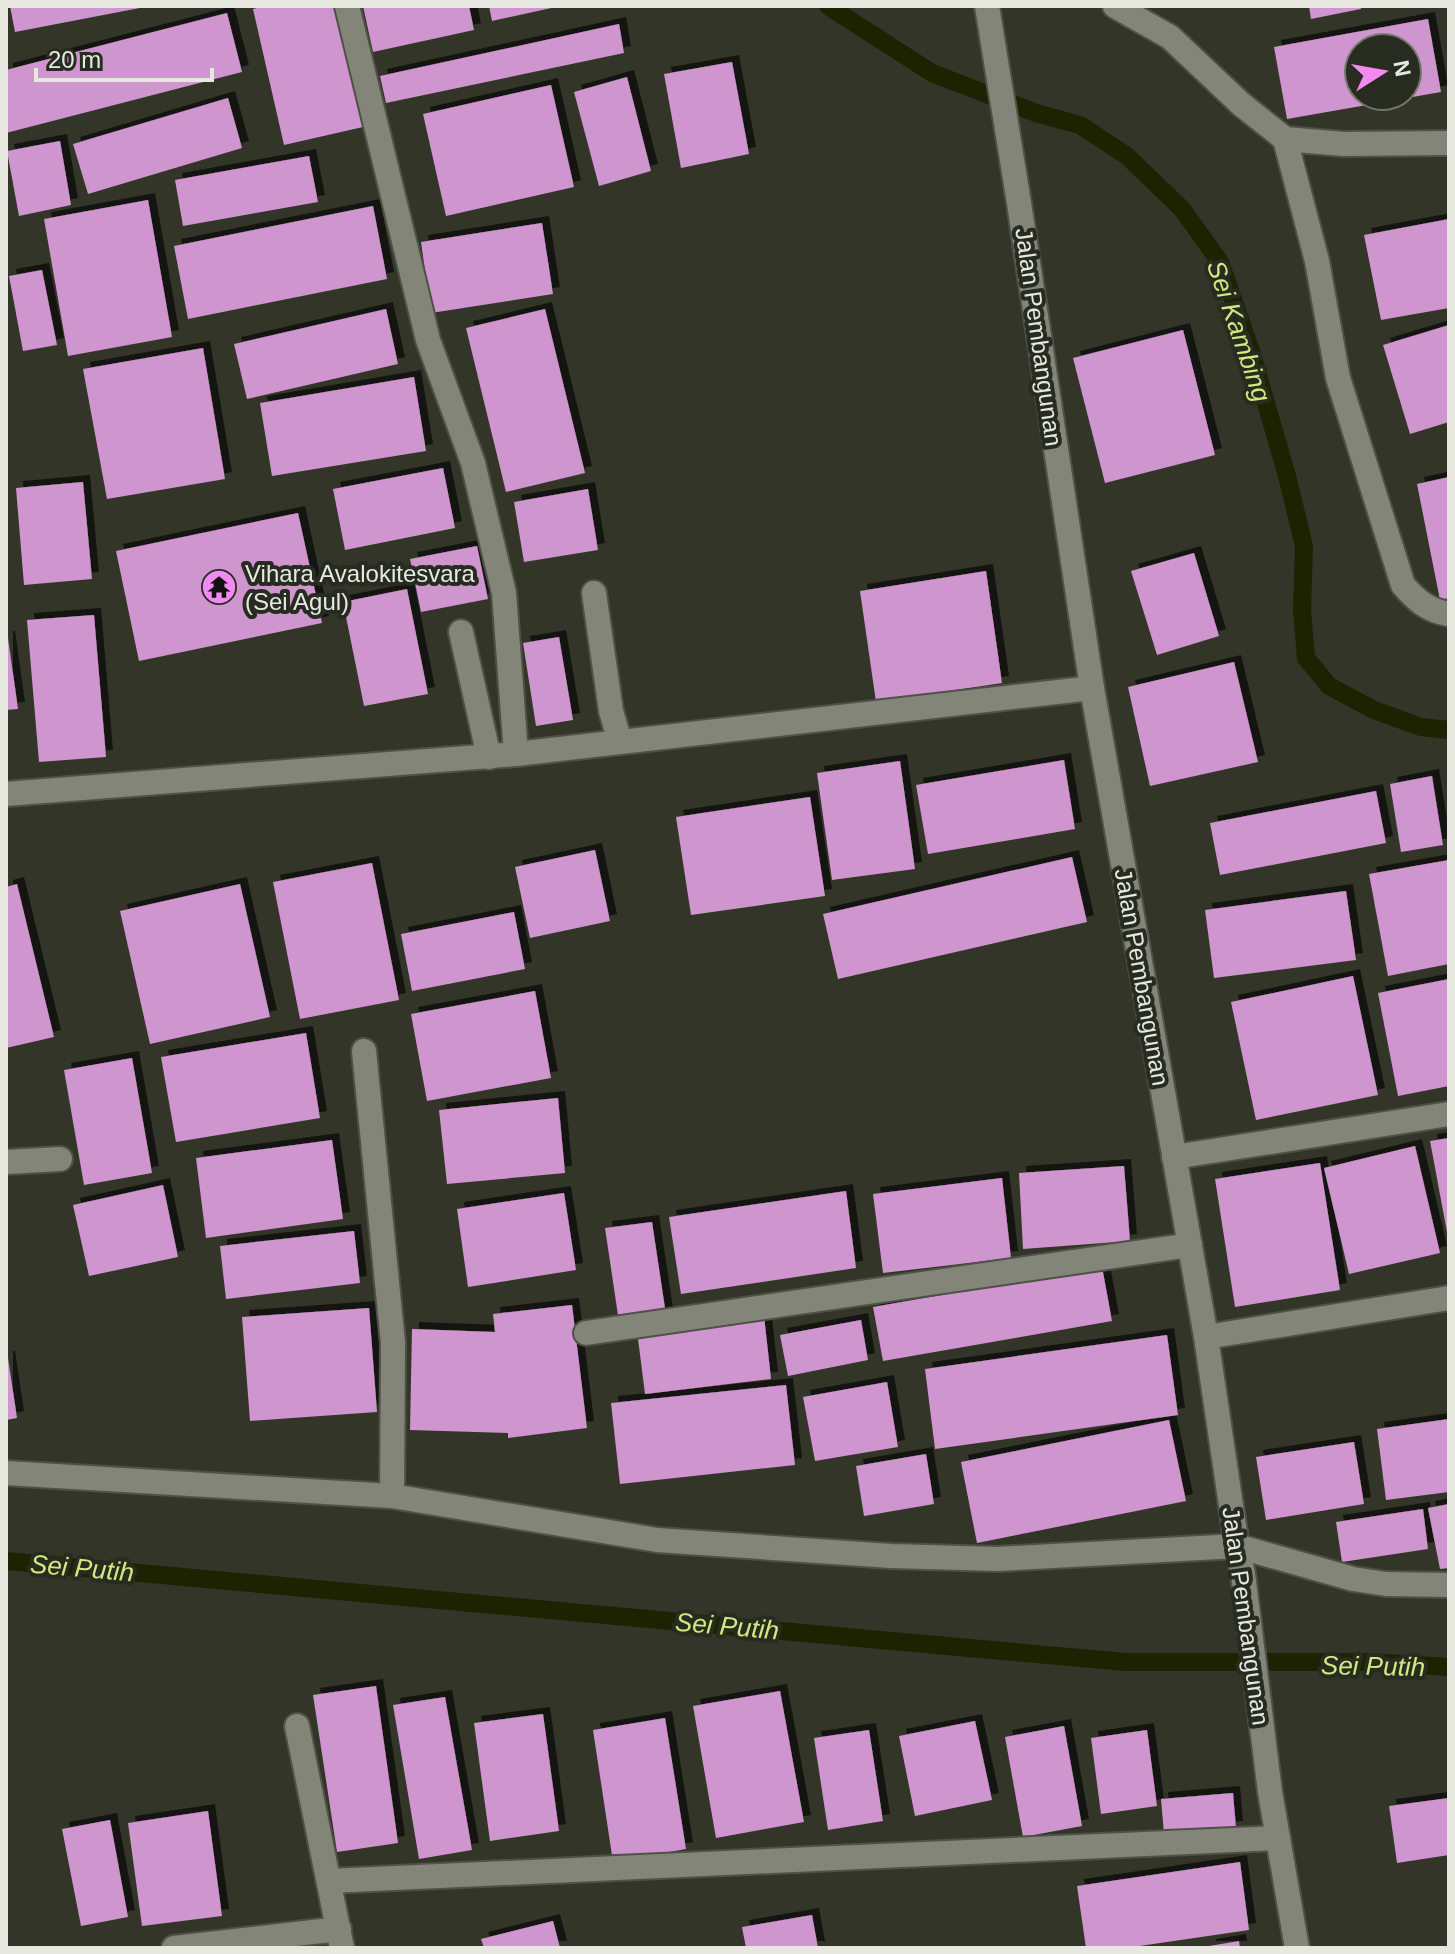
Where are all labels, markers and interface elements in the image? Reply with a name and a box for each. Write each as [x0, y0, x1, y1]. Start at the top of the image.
scale bar [36, 32, 212, 82]
north arrow [1343, 32, 1423, 112]
text: 20 m [48, 46, 101, 73]
text: N [1388, 58, 1416, 78]
street label: Jalan Pembangunan [1010, 226, 1068, 448]
water label: Sei Kambing [1201, 256, 1277, 406]
place label: Vihara Avalokitesvara (Sei Agul) [245, 560, 476, 615]
temple icon: Vihara Avalokitesvara (Sei Agul) [200, 568, 238, 606]
street label: Jalan Pembangunan [1110, 866, 1174, 1088]
street label: Jalan Pembangunan [1217, 1505, 1275, 1727]
water label: Sei Putih [29, 1549, 135, 1587]
water label: Sei Putih [674, 1607, 780, 1645]
water label: Sei Putih [1321, 1650, 1425, 1682]

